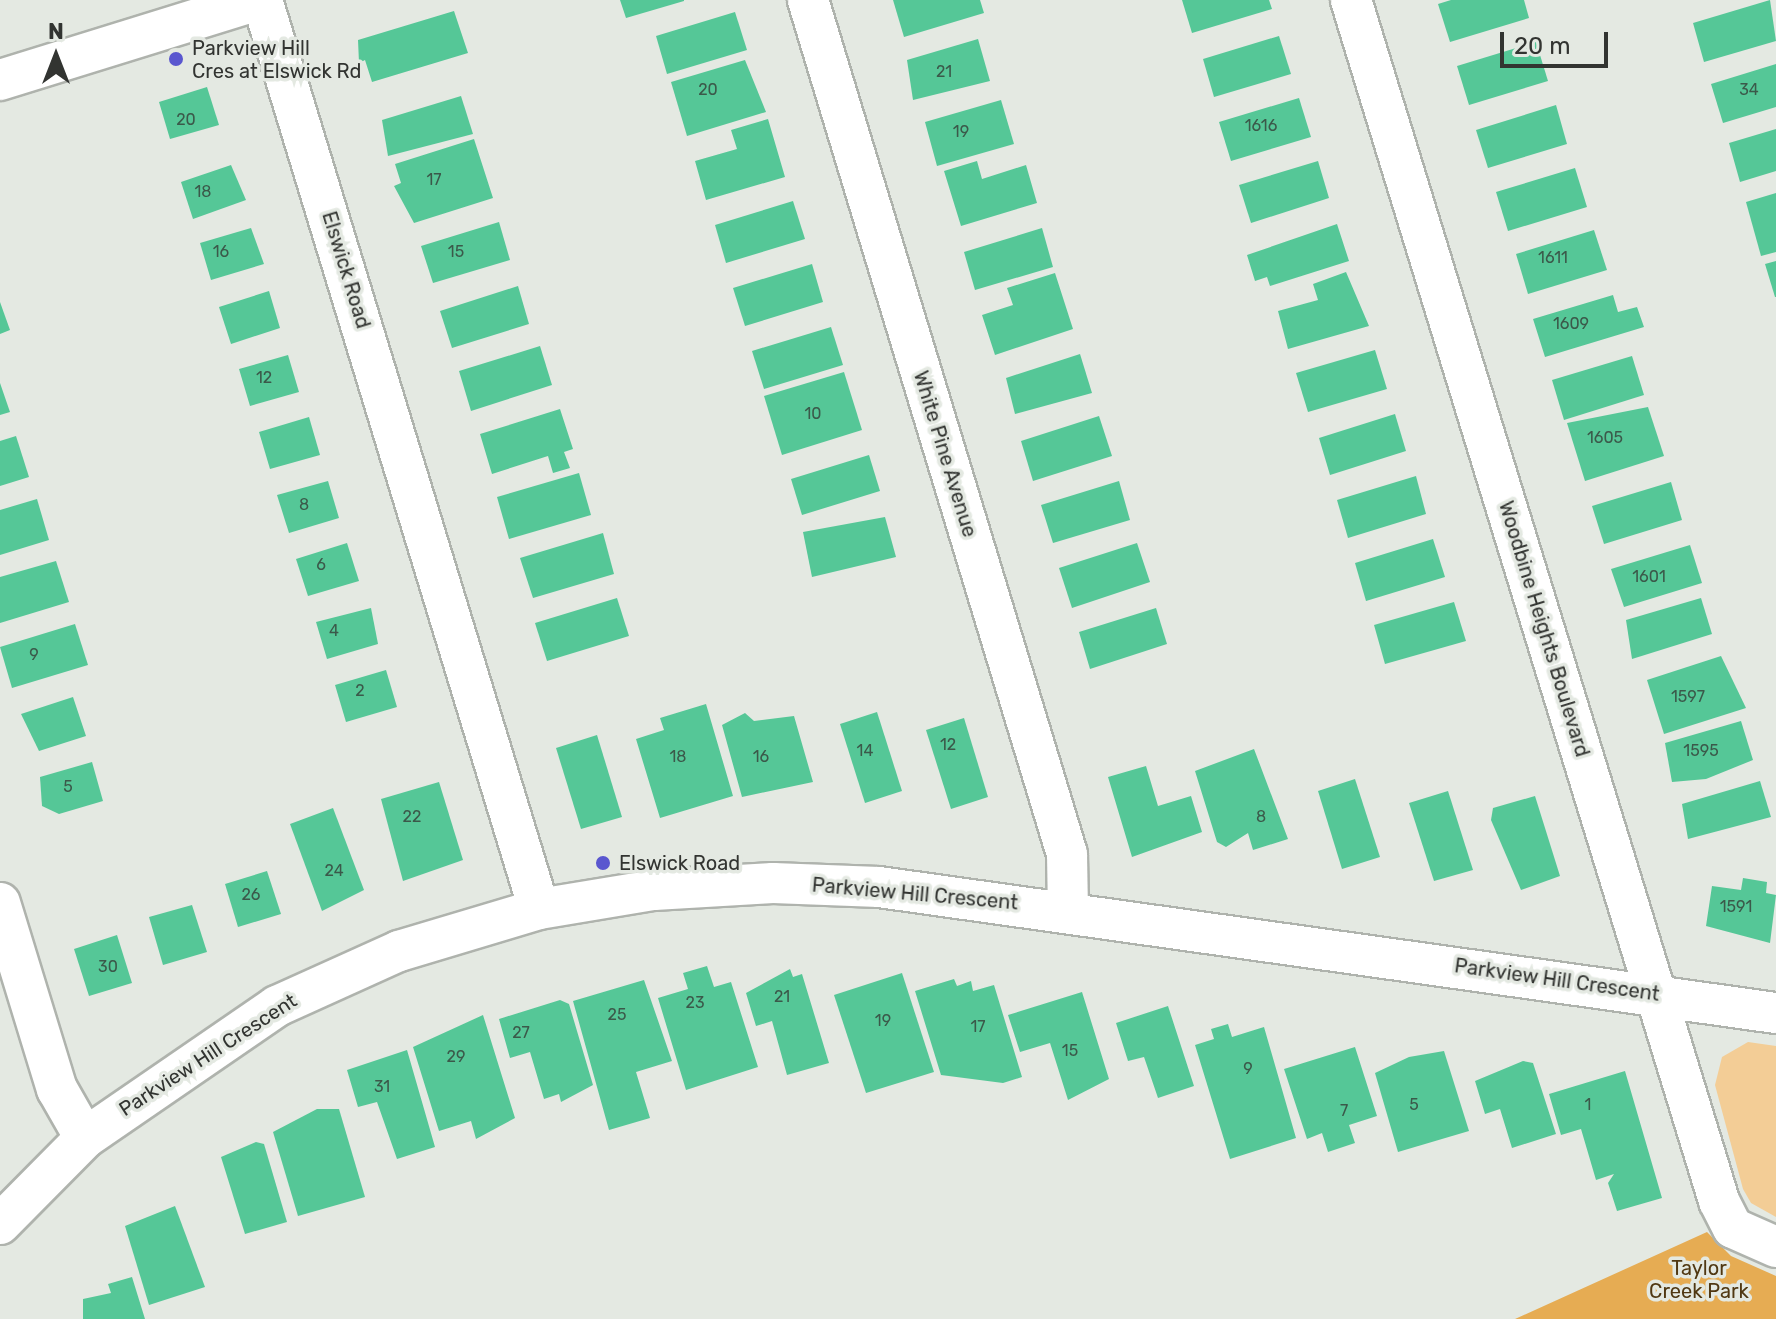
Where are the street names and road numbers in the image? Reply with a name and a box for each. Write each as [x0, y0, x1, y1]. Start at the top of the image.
street label: Elswick Road [317, 208, 375, 332]
street label: White Pine Avenue [908, 368, 982, 540]
street label: Woodbine Heights Boulevard [1494, 498, 1594, 760]
street label: Parkview Hill Crescent [811, 873, 1019, 915]
street label: Parkview Hill Crescent [1453, 954, 1661, 1006]
street label: Parkview Hill Crescent [115, 988, 301, 1122]

